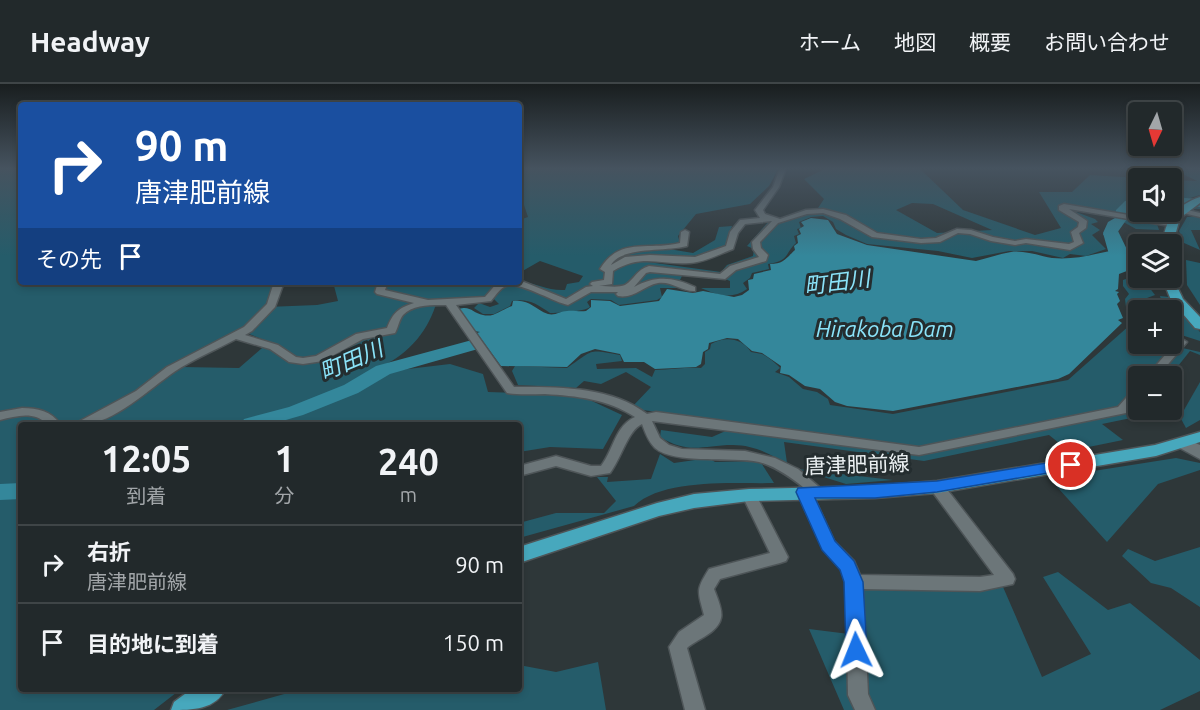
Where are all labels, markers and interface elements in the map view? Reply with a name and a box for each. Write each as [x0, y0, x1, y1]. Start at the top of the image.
text: Headway [30, 26, 150, 57]
text: ホーム [799, 30, 861, 54]
text: 地図 [894, 30, 936, 54]
text: 概要 [969, 30, 1011, 54]
text: お問い合わせ [1044, 30, 1170, 54]
north arrow [1128, 102, 1182, 156]
map controls [1128, 102, 1182, 420]
text: 90 m [135, 122, 229, 169]
icon: right [36, 126, 114, 204]
button: sound [1128, 168, 1182, 222]
text: 唐津肥前線 [135, 177, 270, 207]
button: layers [1128, 234, 1182, 288]
icon: arrive [114, 240, 147, 273]
text: その先 [36, 246, 102, 271]
water label: 町田川 [803, 265, 873, 298]
button: + [1128, 300, 1182, 354]
water label: Hirakoba Dam [816, 316, 954, 341]
water label: 町田川 [316, 334, 388, 384]
button: − [1128, 366, 1182, 420]
text: 12:05 [101, 438, 191, 479]
text: 1 [274, 438, 295, 479]
pin [1045, 439, 1096, 490]
text: 240 [378, 441, 439, 482]
icon: arrive [1054, 448, 1087, 481]
street label: 唐津肥前線 [804, 450, 910, 478]
text: m [400, 483, 417, 506]
text: 到着 [126, 484, 166, 507]
text: 分 [275, 484, 295, 507]
text: 右折 [87, 539, 131, 564]
icon: right [36, 548, 69, 581]
text: 90 m [455, 552, 504, 577]
text: 唐津肥前線 [87, 570, 187, 593]
position arrow [824, 618, 888, 682]
icon: arrive [36, 626, 69, 659]
text: 150 m [443, 630, 504, 655]
text: 目的地に到着 [87, 631, 219, 656]

